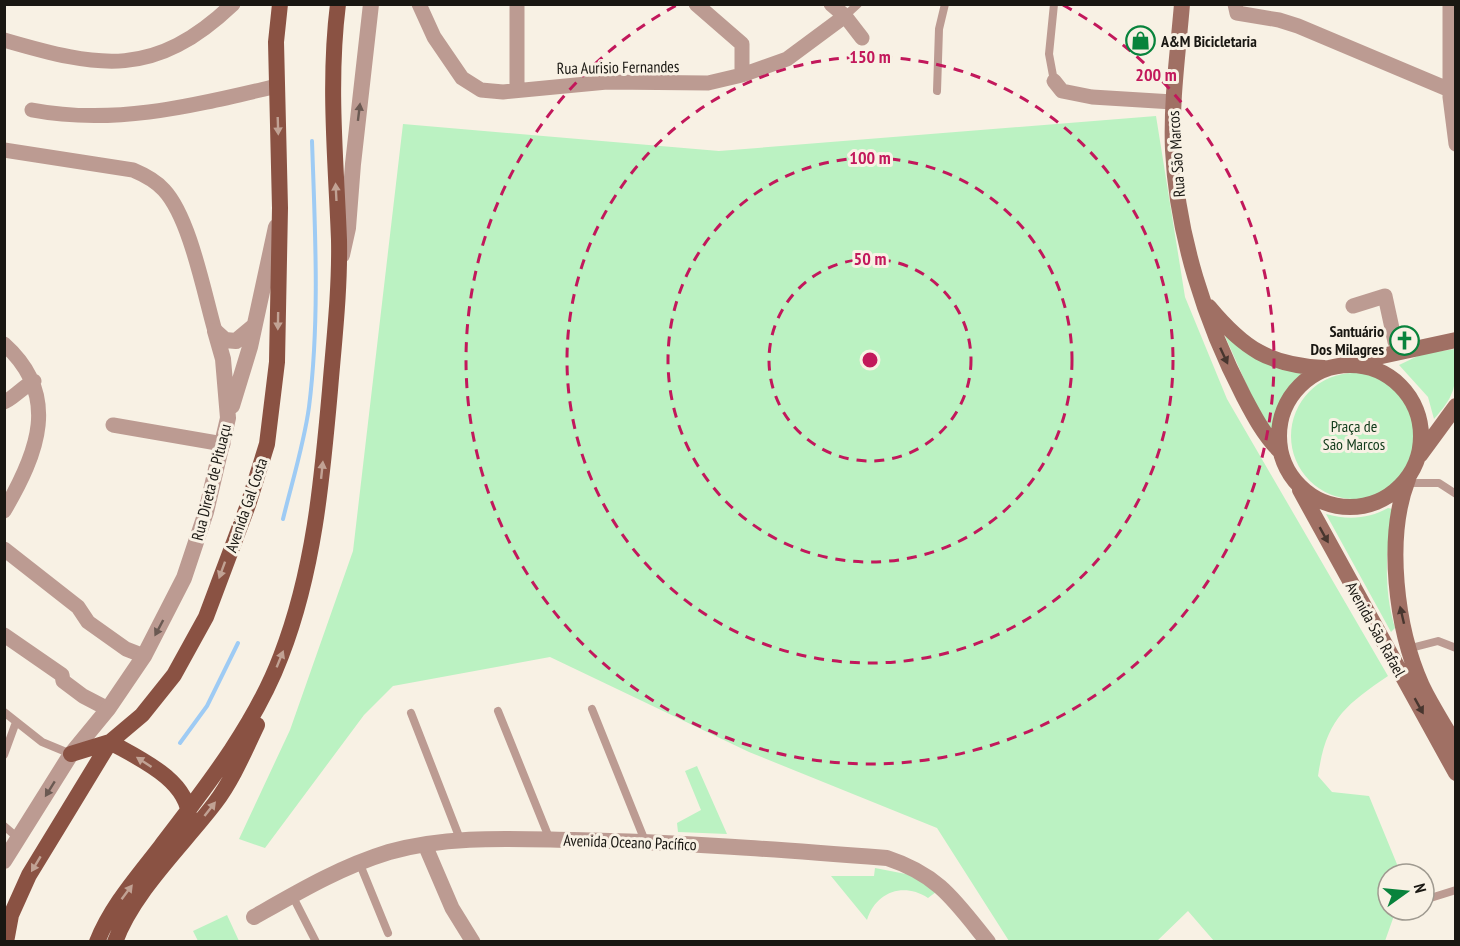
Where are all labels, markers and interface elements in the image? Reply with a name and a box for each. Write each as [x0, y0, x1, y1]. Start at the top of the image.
shop icon: A&M Bicicletaria [1124, 25, 1156, 57]
place label: A&M Bicicletaria [1160, 31, 1257, 51]
text: 150 m [849, 45, 891, 68]
street label: Rua Aurisio Fernandes [557, 56, 679, 78]
text: 200 m [1135, 63, 1177, 86]
one-way arrow [354, 102, 363, 121]
street label: Rua São Marcos [1163, 110, 1189, 198]
one-way arrow [274, 116, 283, 135]
text: 100 m [849, 146, 891, 169]
one-way arrow [332, 182, 341, 201]
text: 50 m [854, 247, 886, 270]
one-way arrow [273, 311, 283, 330]
place label: Santuário Dos Milagres [1310, 321, 1384, 359]
church icon: Santuário Dos Milagres [1389, 324, 1421, 356]
one-way arrow [1219, 348, 1228, 365]
centre of rings [860, 350, 880, 370]
park label: Praça de São Marcos [1323, 416, 1385, 454]
street label: Rua Direta de Pituaçu [187, 422, 235, 542]
street label: Avenida Gal Costa [221, 455, 271, 555]
one-way arrow [317, 460, 327, 479]
one-way arrow [1319, 527, 1329, 544]
one-way arrow [217, 561, 227, 579]
street label: Avenida São Rafael [1342, 578, 1410, 680]
one-way arrow [1397, 606, 1407, 624]
one-way arrow [154, 620, 164, 637]
one-way arrow [275, 650, 285, 668]
one-way arrow [1413, 698, 1424, 714]
one-way arrow [136, 757, 152, 768]
one-way arrow [44, 780, 55, 797]
one-way arrow [203, 801, 216, 817]
street label: Avenida Oceano Pacífico [563, 830, 697, 854]
one-way arrow [30, 855, 41, 872]
north arrow [1376, 862, 1436, 922]
text: N [1410, 881, 1431, 895]
one-way arrow [120, 884, 132, 899]

